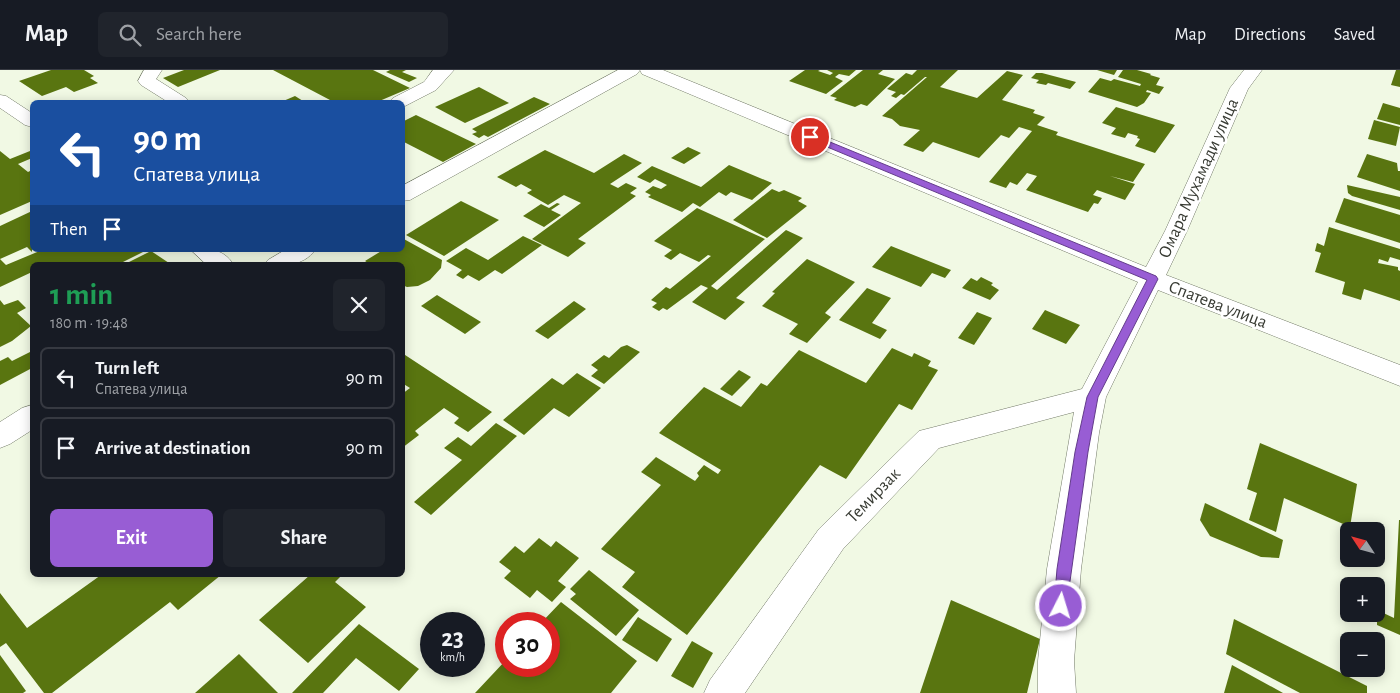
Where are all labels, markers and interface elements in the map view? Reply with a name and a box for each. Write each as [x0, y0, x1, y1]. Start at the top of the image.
search box [98, 12, 448, 57]
icon: search [116, 21, 144, 49]
text: Map [25, 22, 68, 46]
text: Search here [156, 25, 242, 44]
text: Map [1175, 26, 1206, 44]
text: Directions [1234, 26, 1306, 44]
text: Saved [1334, 26, 1375, 44]
street label: Омара Мухамади улица [1155, 96, 1242, 261]
pin [789, 116, 831, 158]
icon: left [50, 120, 115, 185]
text: 90 m [133, 122, 202, 157]
icon: arrive [796, 123, 824, 151]
text: Спатева улица [133, 163, 260, 185]
icon: arrive [98, 215, 126, 243]
text: Then [50, 220, 88, 239]
street label: Спатева улица [1166, 278, 1269, 332]
button: close [333, 279, 385, 331]
text: 1 min [50, 280, 113, 310]
text: 180 m · 19:48 [50, 315, 128, 331]
text: Turn left [95, 359, 159, 378]
icon: left [52, 364, 80, 392]
text: 90 m [346, 369, 383, 388]
text: Спатева улица [95, 381, 188, 397]
icon: arrive [52, 434, 80, 462]
text: Arrive at destination [95, 439, 251, 458]
text: 90 m [346, 439, 383, 458]
street label: Темирзак [843, 464, 905, 527]
button: Exit [50, 509, 213, 567]
button: Share [223, 509, 385, 567]
north arrow [1340, 522, 1385, 568]
map controls [1340, 522, 1385, 677]
button: + [1340, 577, 1385, 622]
position arrow [1034, 579, 1086, 631]
speed limit sign: 30 [495, 612, 560, 677]
text: 23 [441, 626, 464, 651]
button: − [1340, 632, 1385, 677]
text: km/h [440, 651, 465, 663]

